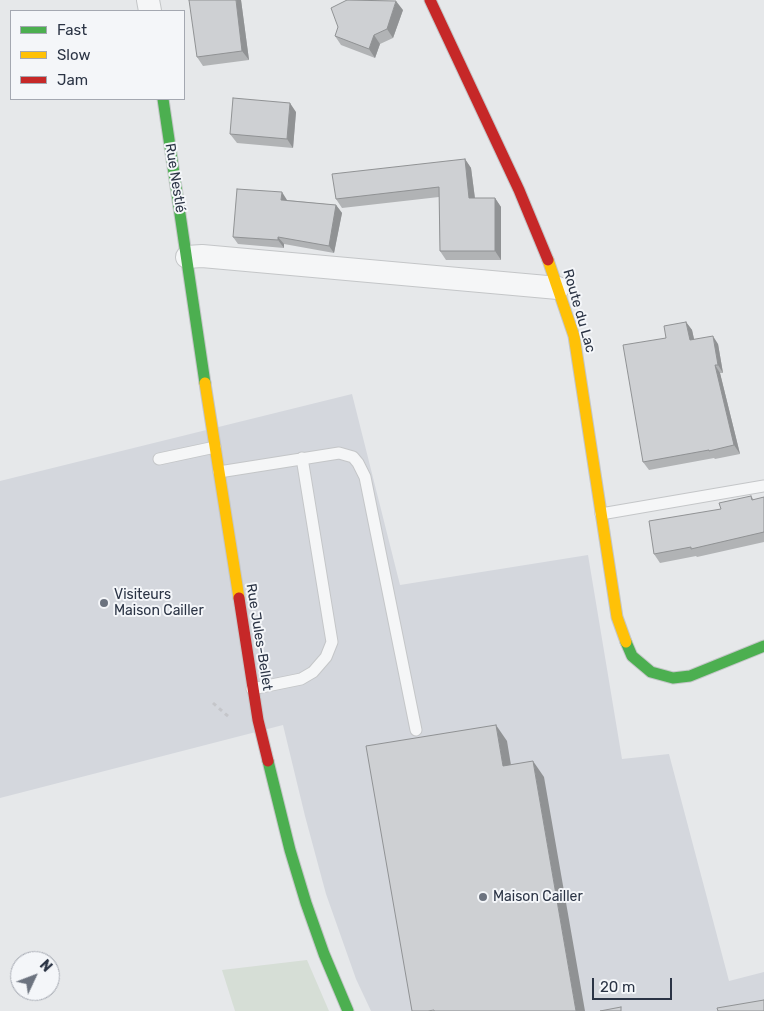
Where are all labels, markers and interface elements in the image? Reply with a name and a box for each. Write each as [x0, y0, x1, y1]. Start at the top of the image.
legend [10, 10, 185, 100]
text: Fast [57, 21, 87, 39]
text: Slow [57, 46, 90, 64]
text: Jam [57, 71, 88, 89]
street label: Rue Nestlé [161, 142, 189, 214]
street label: Route du Lac [559, 267, 599, 355]
street label: Rue Jules-Bellet [242, 582, 276, 692]
place label: Visiteurs Maison Cailler [114, 587, 204, 620]
marker: Visiteurs Maison Cailler [98, 597, 110, 609]
place label: Maison Cailler [493, 889, 583, 905]
marker: Maison Cailler [477, 891, 489, 903]
north arrow [10, 951, 60, 1001]
text: N [36, 957, 55, 976]
scale bar [594, 968, 674, 1000]
text: 20 m [600, 978, 635, 996]

